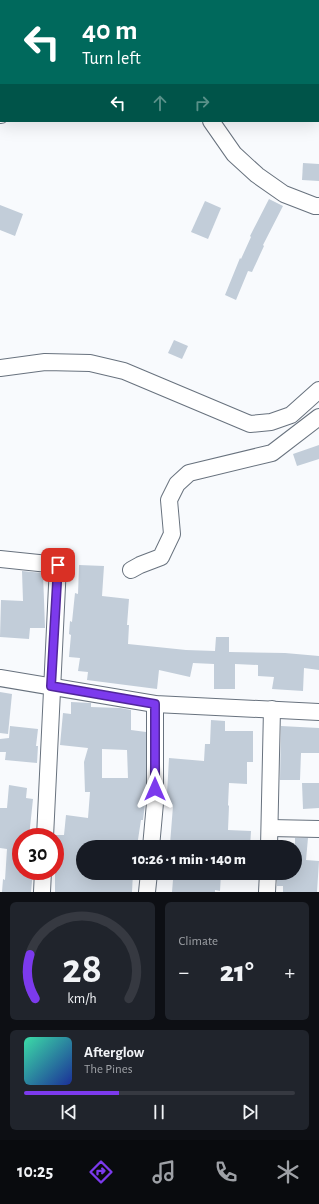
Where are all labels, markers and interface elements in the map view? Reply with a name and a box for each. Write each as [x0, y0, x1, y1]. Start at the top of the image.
icon: left [16, 16, 68, 68]
text: 40 m [82, 17, 138, 45]
text: Turn left [82, 50, 141, 68]
icon: left [107, 92, 129, 114]
icon: ahead [149, 92, 171, 114]
icon: right [191, 92, 213, 114]
pin [41, 548, 75, 582]
icon: arrive [47, 554, 69, 576]
position arrow [134, 768, 176, 810]
speed limit sign: 30 [12, 828, 64, 880]
text: 10:26 · 1 min · 140 m [132, 852, 246, 867]
text: Climate [179, 935, 218, 948]
text: 28 [62, 949, 102, 990]
text: 21° [220, 957, 254, 987]
text: − [179, 961, 189, 983]
text: + [284, 961, 295, 983]
text: km/h [68, 992, 97, 1006]
text: Afterglow [84, 1045, 144, 1060]
text: The Pines [84, 1063, 133, 1076]
icon: previous [58, 1101, 80, 1123]
icon: pause [148, 1101, 170, 1123]
icon: next [239, 1101, 261, 1123]
icon: directions [87, 1158, 115, 1186]
icon: music [150, 1158, 178, 1186]
icon: phone [212, 1158, 240, 1186]
icon: climate [274, 1158, 302, 1186]
text: 10:25 [17, 1163, 53, 1181]

